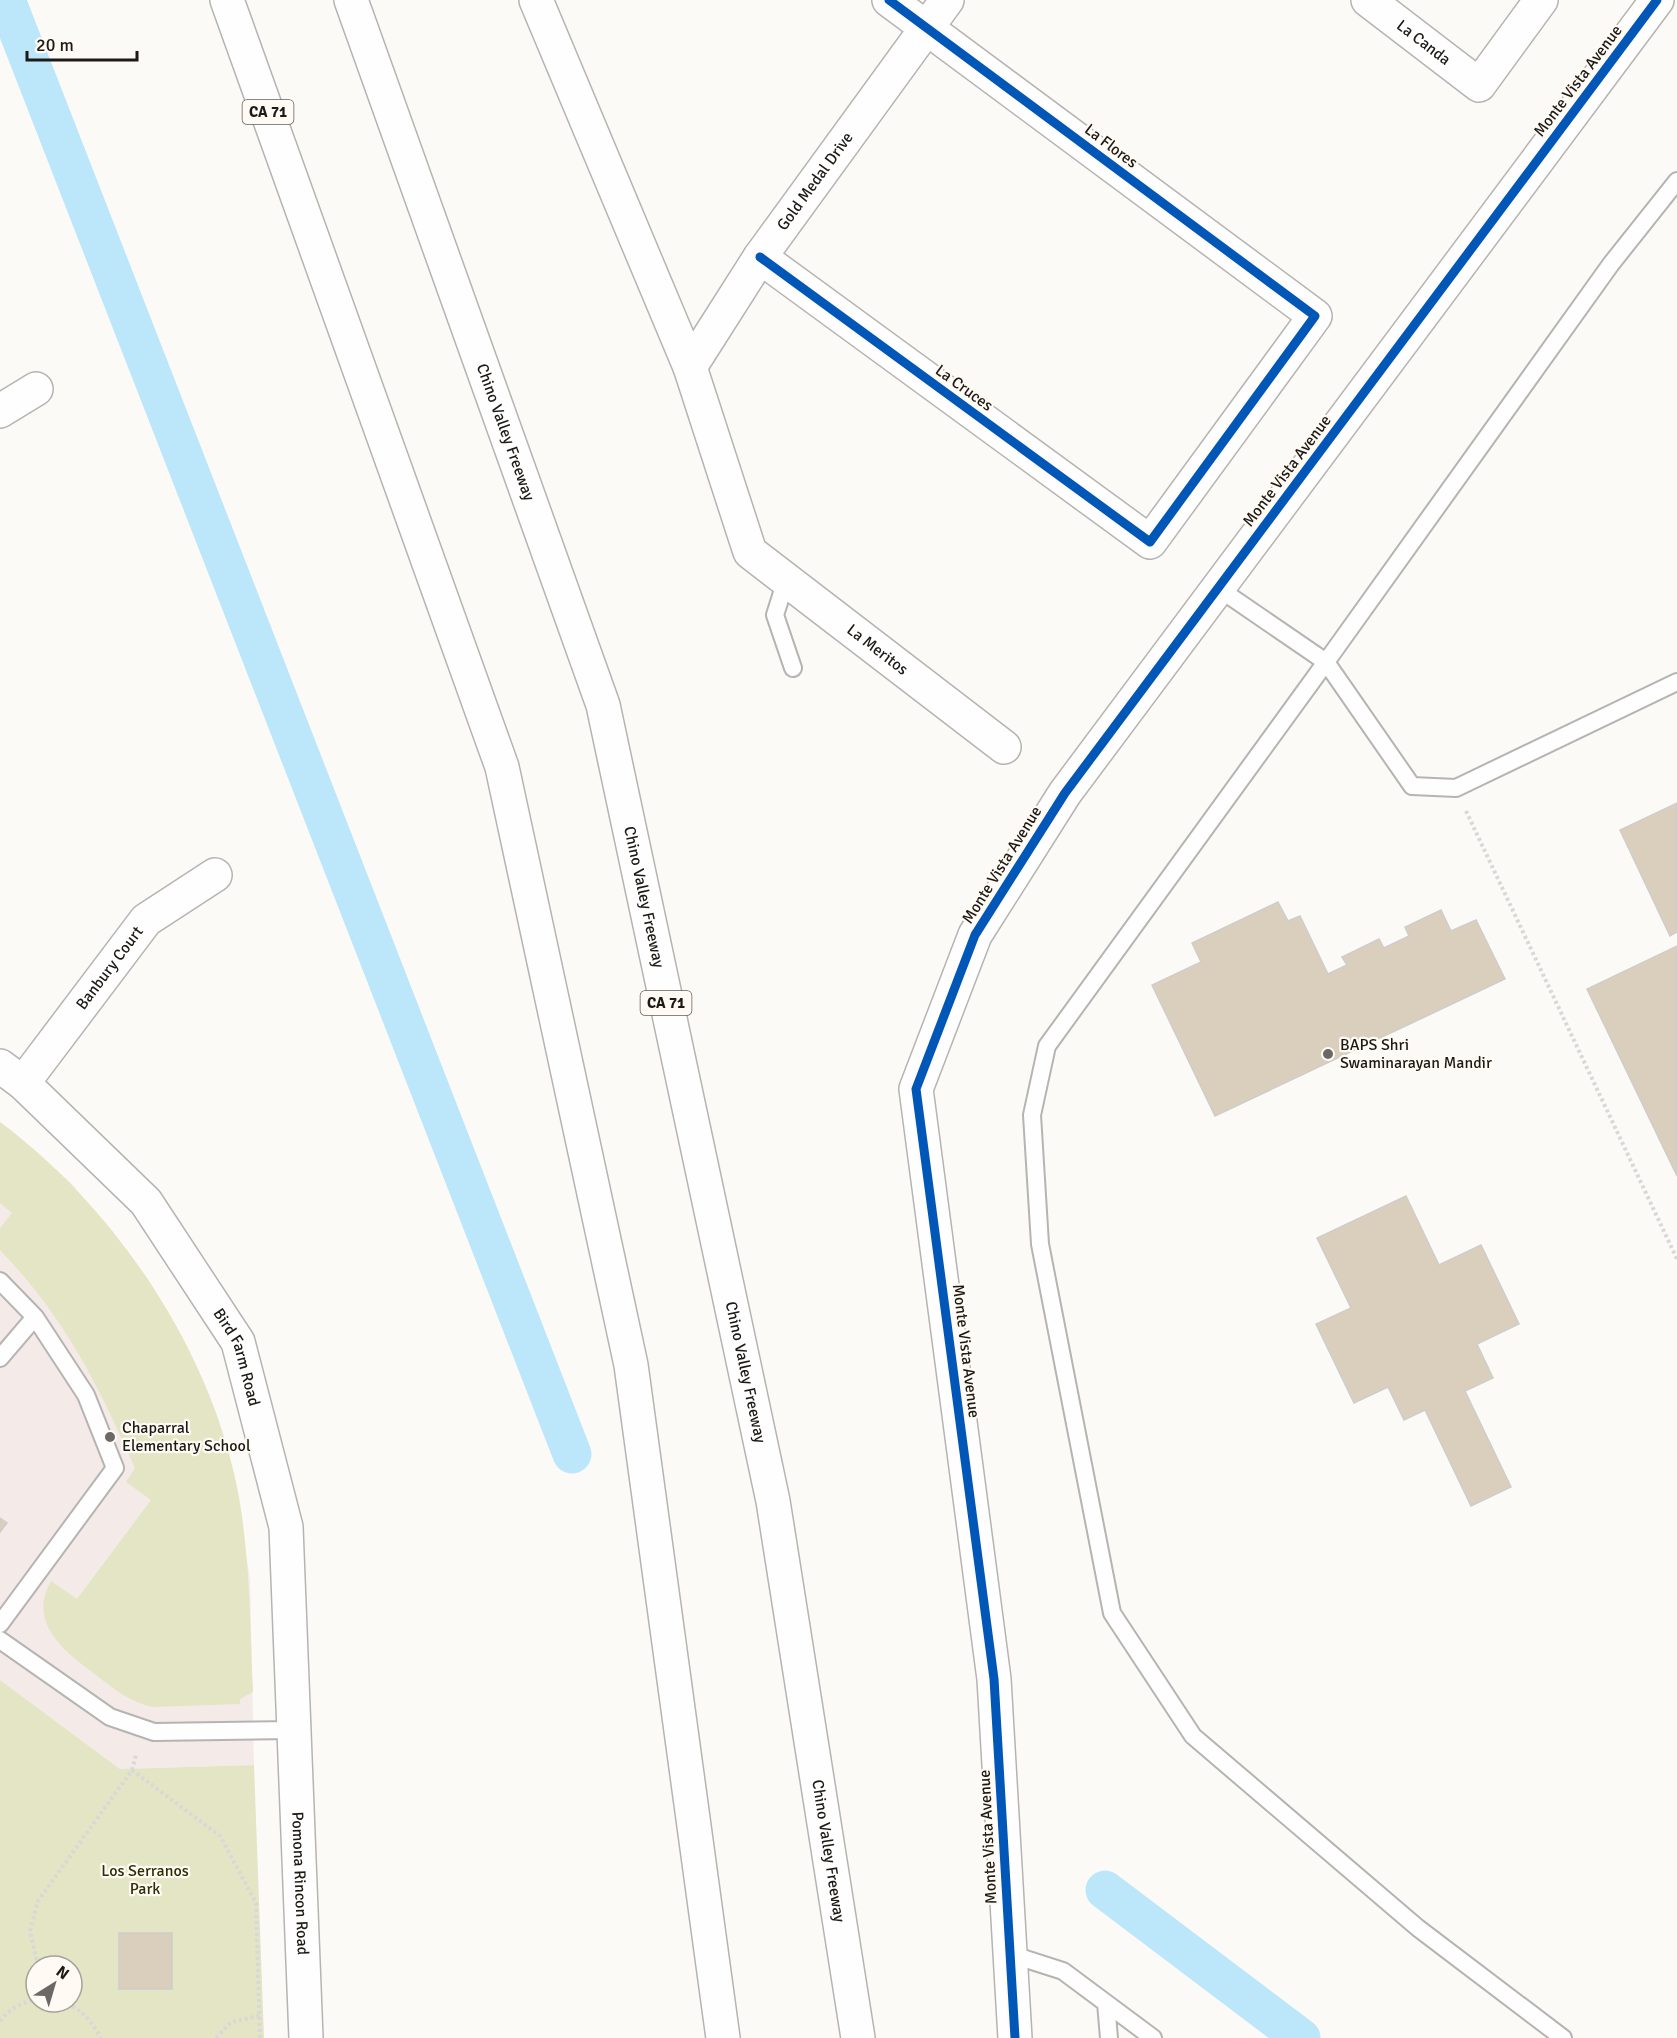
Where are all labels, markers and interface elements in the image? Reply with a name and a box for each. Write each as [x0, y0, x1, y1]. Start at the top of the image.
street label: La Canda [1393, 16, 1455, 70]
street label: Monte Vista Avenue [1529, 21, 1627, 141]
scale bar [27, 24, 136, 62]
text: 20 m [36, 34, 74, 56]
road number: CA 71 [242, 100, 294, 124]
street label: La Flores [1080, 119, 1142, 173]
street label: Gold Medal Drive [773, 128, 858, 234]
street label: La Cruces [931, 360, 997, 416]
street label: Chino Valley Freeway [472, 361, 539, 504]
street label: Monte Vista Avenue [1238, 411, 1336, 531]
street label: La Meritos [843, 620, 912, 680]
street label: Monte Vista Avenue [958, 803, 1046, 927]
street label: Chino Valley Freeway [619, 824, 669, 970]
street label: Banbury Court [72, 922, 148, 1014]
road number: CA 71 [640, 991, 692, 1015]
place label: BAPS Shri Swaminarayan Mandir [1340, 1035, 1492, 1073]
marker: BAPS Shri Swaminarayan Mandir [1321, 1047, 1335, 1061]
street label: Monte Vista Avenue [948, 1283, 984, 1419]
street label: Chino Valley Freeway [721, 1300, 770, 1445]
street label: Bird Farm Road [209, 1304, 264, 1408]
place label: Chaparral Elementary School [122, 1418, 251, 1456]
marker: Chaparral Elementary School [103, 1430, 117, 1444]
street label: Monte Vista Avenue [974, 1769, 1002, 1905]
street label: Chino Valley Freeway [807, 1778, 850, 1924]
street label: Pomona Rincon Road [287, 1811, 313, 1955]
park label: Los Serranos Park [101, 1861, 189, 1899]
north arrow [24, 1954, 84, 2014]
text: N [52, 1961, 73, 1984]

